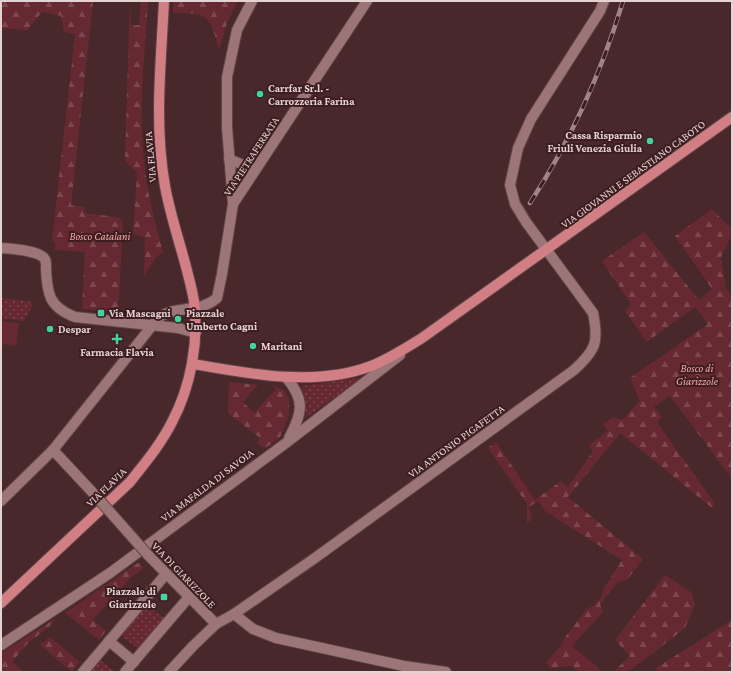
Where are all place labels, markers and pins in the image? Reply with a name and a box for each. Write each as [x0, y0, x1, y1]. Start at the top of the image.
place label: Carrfar Sr.l. - Carrozzeria Farina [268, 82, 355, 107]
marker: Carrfar Sr.l. - Carrozzeria Farina [255, 89, 265, 99]
place label: Cassa Risparmio Friuli Venezia Giulia [547, 129, 643, 154]
marker: Cassa Risparmio Friuli Venezia Giulia [645, 136, 655, 146]
place label: Via Mascagni [108, 307, 172, 319]
place label: Piazzale Umberto Cagni [186, 307, 258, 332]
marker: Via Mascagni [96, 308, 106, 318]
marker: Piazzale Umberto Cagni [173, 314, 183, 324]
place label: Despar [58, 323, 92, 335]
marker: Despar [45, 324, 55, 334]
marker: Farmacia Flavia [112, 334, 122, 344]
place label: Maritani [261, 340, 303, 352]
marker: Maritani [248, 341, 258, 351]
place label: Farmacia Flavia [80, 346, 154, 358]
place label: Piazzale di Giarizzole [106, 585, 157, 610]
marker: Piazzale di Giarizzole [159, 592, 169, 602]

